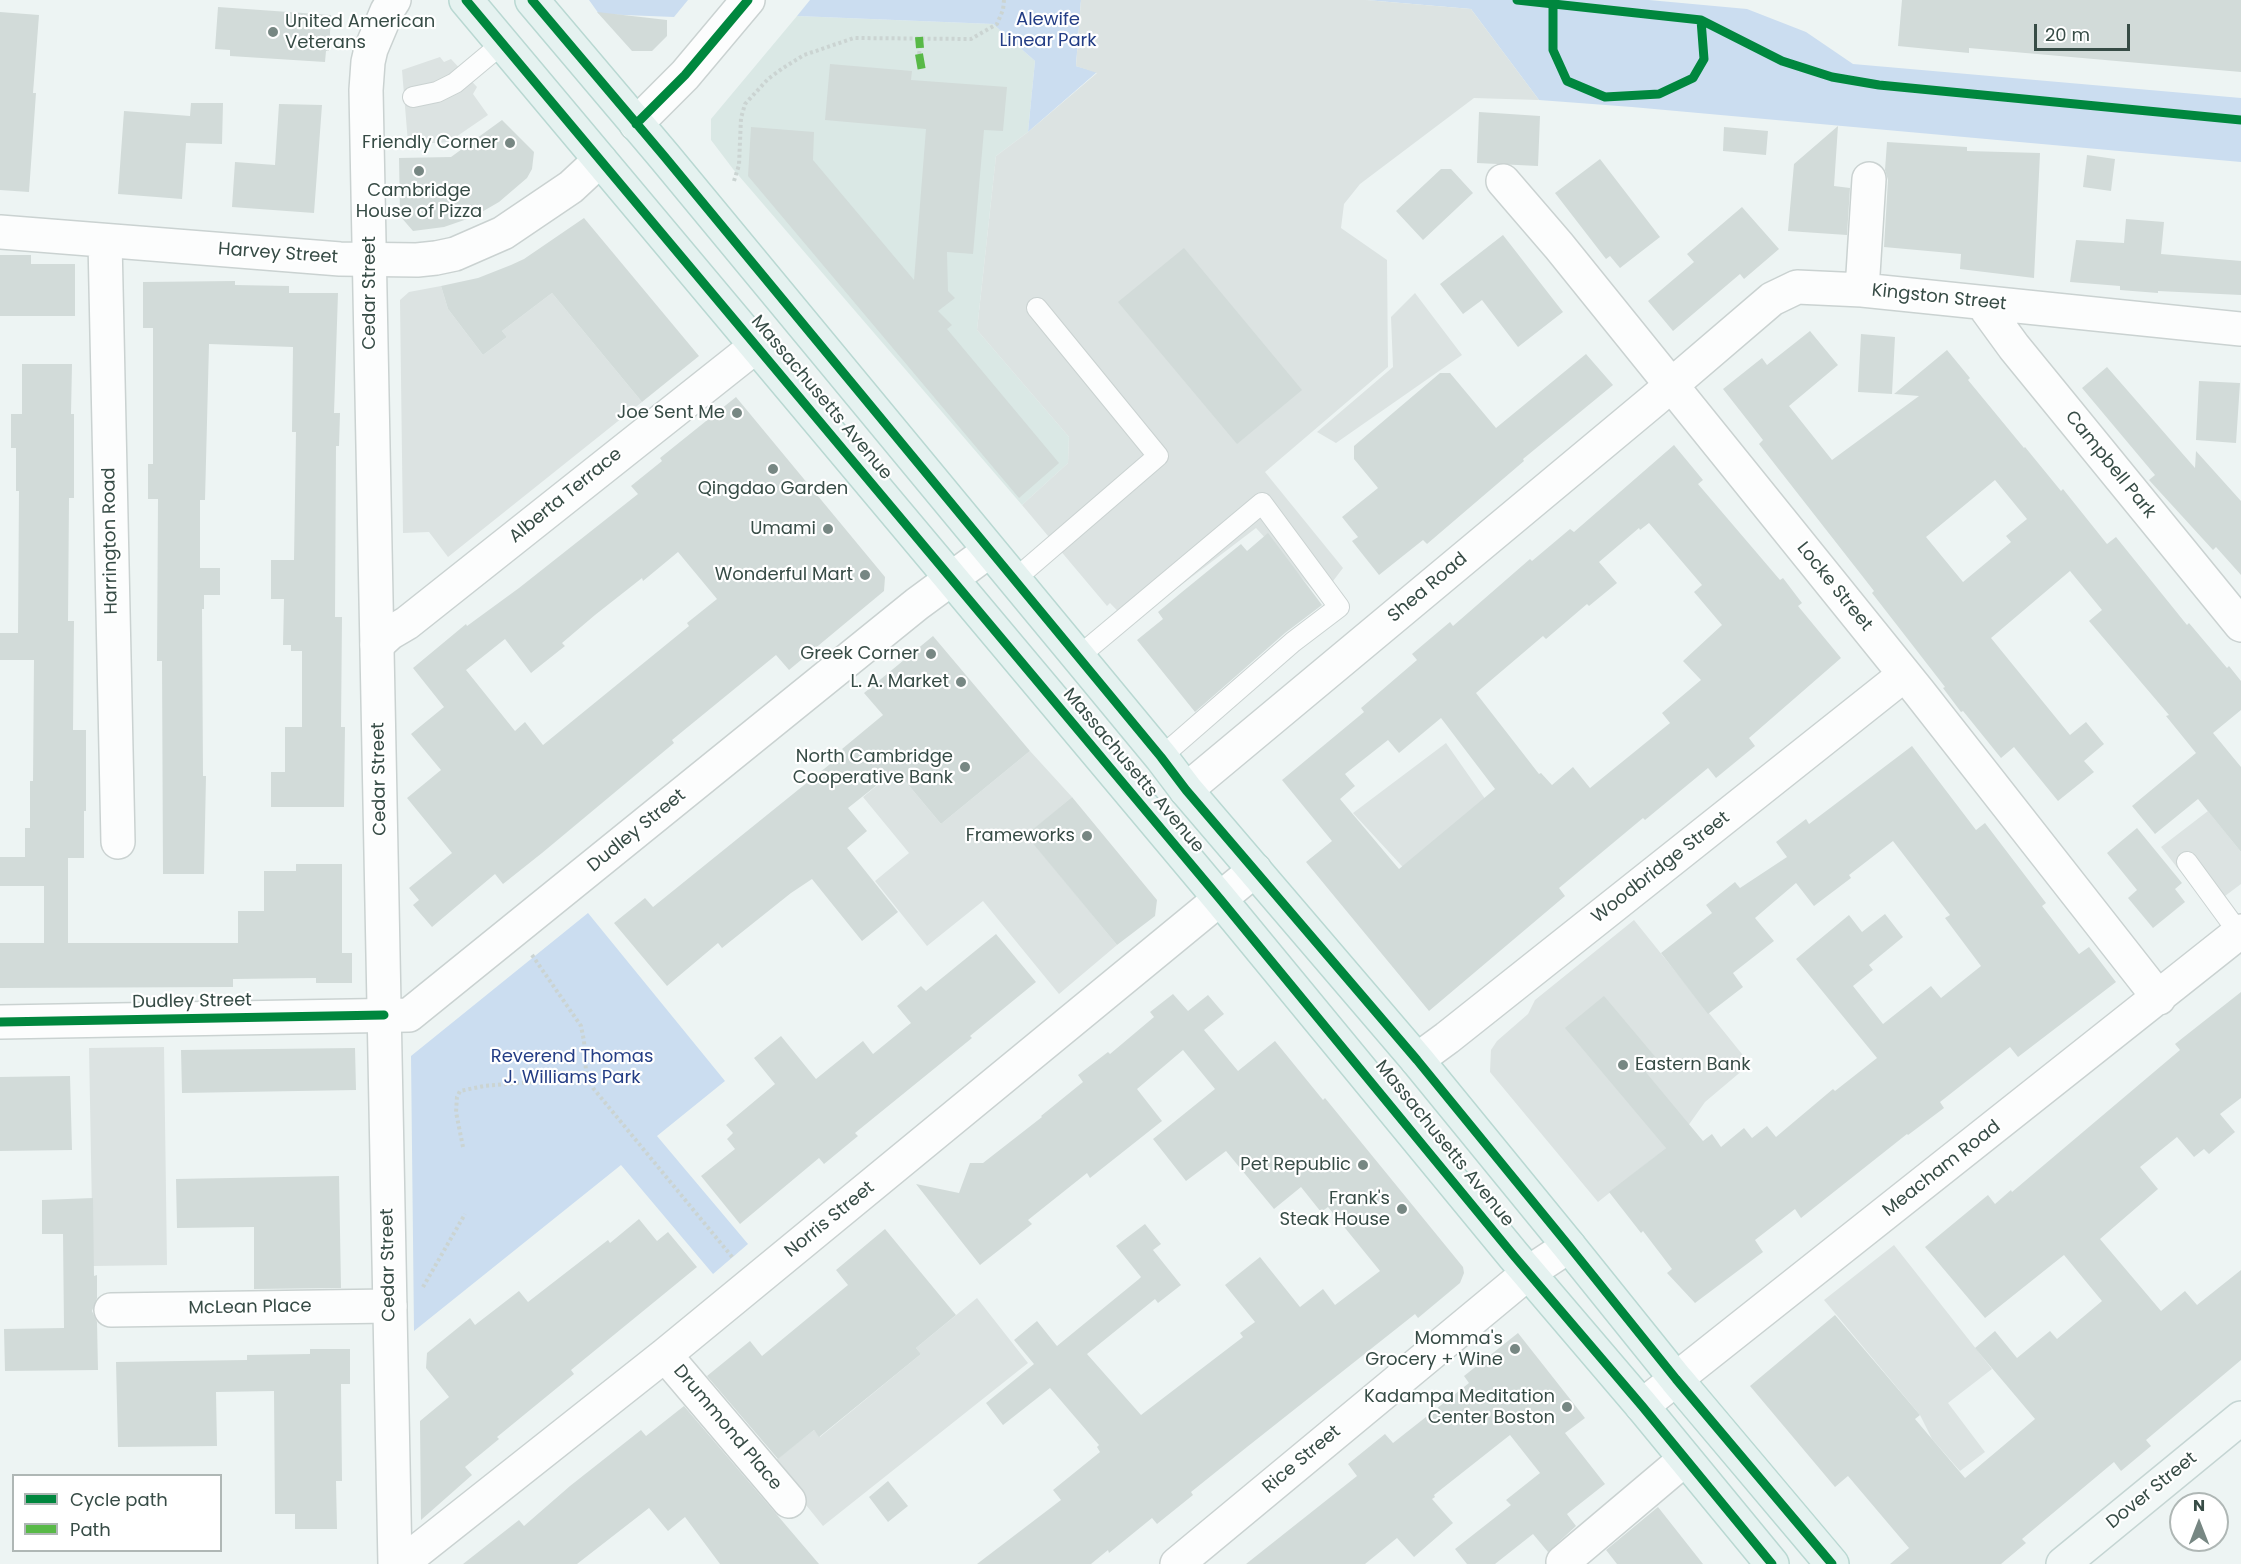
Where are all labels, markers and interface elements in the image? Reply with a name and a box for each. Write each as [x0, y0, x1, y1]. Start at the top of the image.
park label: Alewife Linear Park [999, 9, 1097, 52]
place label: United American Veterans [285, 11, 435, 54]
scale bar [2037, 12, 2133, 50]
text: 20 m [2045, 22, 2090, 47]
marker: United American Veterans [266, 25, 280, 39]
place label: Friendly Corner [362, 132, 498, 154]
marker: Friendly Corner [503, 136, 517, 150]
marker: Cambridge House of Pizza [412, 164, 426, 178]
place label: Cambridge House of Pizza [356, 180, 482, 222]
street label: Cedar Street [359, 236, 381, 350]
street label: Harvey Street [217, 239, 339, 269]
street label: Kingston Street [1871, 280, 2007, 316]
street label: Massachusetts Avenue [746, 311, 896, 485]
place label: Joe Sent Me [617, 402, 725, 424]
marker: Joe Sent Me [730, 406, 744, 420]
street label: Campbell Park [2060, 407, 2160, 523]
street label: Alberta Terrace [505, 444, 627, 548]
marker: Qingdao Garden [766, 462, 780, 476]
street label: Harrington Road [99, 467, 123, 615]
place label: Qingdao Garden [698, 478, 848, 500]
place label: Umami [750, 518, 816, 540]
marker: Umami [821, 522, 835, 536]
street label: Locke Street [1792, 538, 1876, 636]
street label: Shea Road [1384, 549, 1472, 627]
place label: Wonderful Mart [715, 564, 853, 586]
marker: Wonderful Mart [858, 568, 872, 582]
place label: Greek Corner [800, 643, 919, 665]
marker: Greek Corner [924, 647, 938, 661]
place label: L. A. Market [851, 671, 949, 693]
marker: L. A. Market [954, 675, 968, 689]
street label: Massachusetts Avenue [1058, 684, 1208, 858]
street label: Cedar Street [368, 722, 392, 836]
place label: North Cambridge Cooperative Bank [793, 746, 953, 789]
marker: North Cambridge Cooperative Bank [958, 760, 972, 774]
street label: Dudley Street [584, 785, 690, 877]
street label: Woodbridge Street [1588, 807, 1734, 929]
place label: Frameworks [966, 825, 1075, 847]
marker: Frameworks [1080, 829, 1094, 843]
street label: Dudley Street [132, 990, 252, 1014]
park label: Reverend Thomas J. Williams Park [491, 1046, 653, 1088]
place label: Eastern Bank [1635, 1054, 1751, 1076]
street label: Massachusetts Avenue [1370, 1056, 1518, 1232]
marker: Eastern Bank [1616, 1058, 1630, 1072]
street label: Meacham Road [1879, 1116, 2005, 1222]
place label: Pet Republic [1240, 1154, 1351, 1176]
marker: Pet Republic [1356, 1158, 1370, 1172]
street label: Norris Street [781, 1177, 879, 1263]
place label: Frank's Steak House [1279, 1188, 1390, 1230]
marker: Frank's Steak House [1395, 1202, 1409, 1216]
street label: Cedar Street [377, 1208, 401, 1322]
street label: McLean Place [188, 1296, 312, 1320]
place label: Momma's Grocery + Wine [1365, 1328, 1503, 1370]
marker: Momma's Grocery + Wine [1508, 1342, 1522, 1356]
street label: Drummond Place [668, 1361, 786, 1495]
place label: Kadampa Meditation Center Boston [1364, 1386, 1555, 1428]
marker: Kadampa Meditation Center Boston [1560, 1400, 1574, 1414]
street label: Rice Street [1259, 1421, 1345, 1499]
street label: Dover Street [2103, 1448, 2201, 1534]
legend [12, 1474, 222, 1552]
text: Cycle path [70, 1487, 168, 1512]
north arrow [2169, 1492, 2229, 1552]
text: N [2193, 1494, 2205, 1517]
text: Path [70, 1517, 111, 1542]

